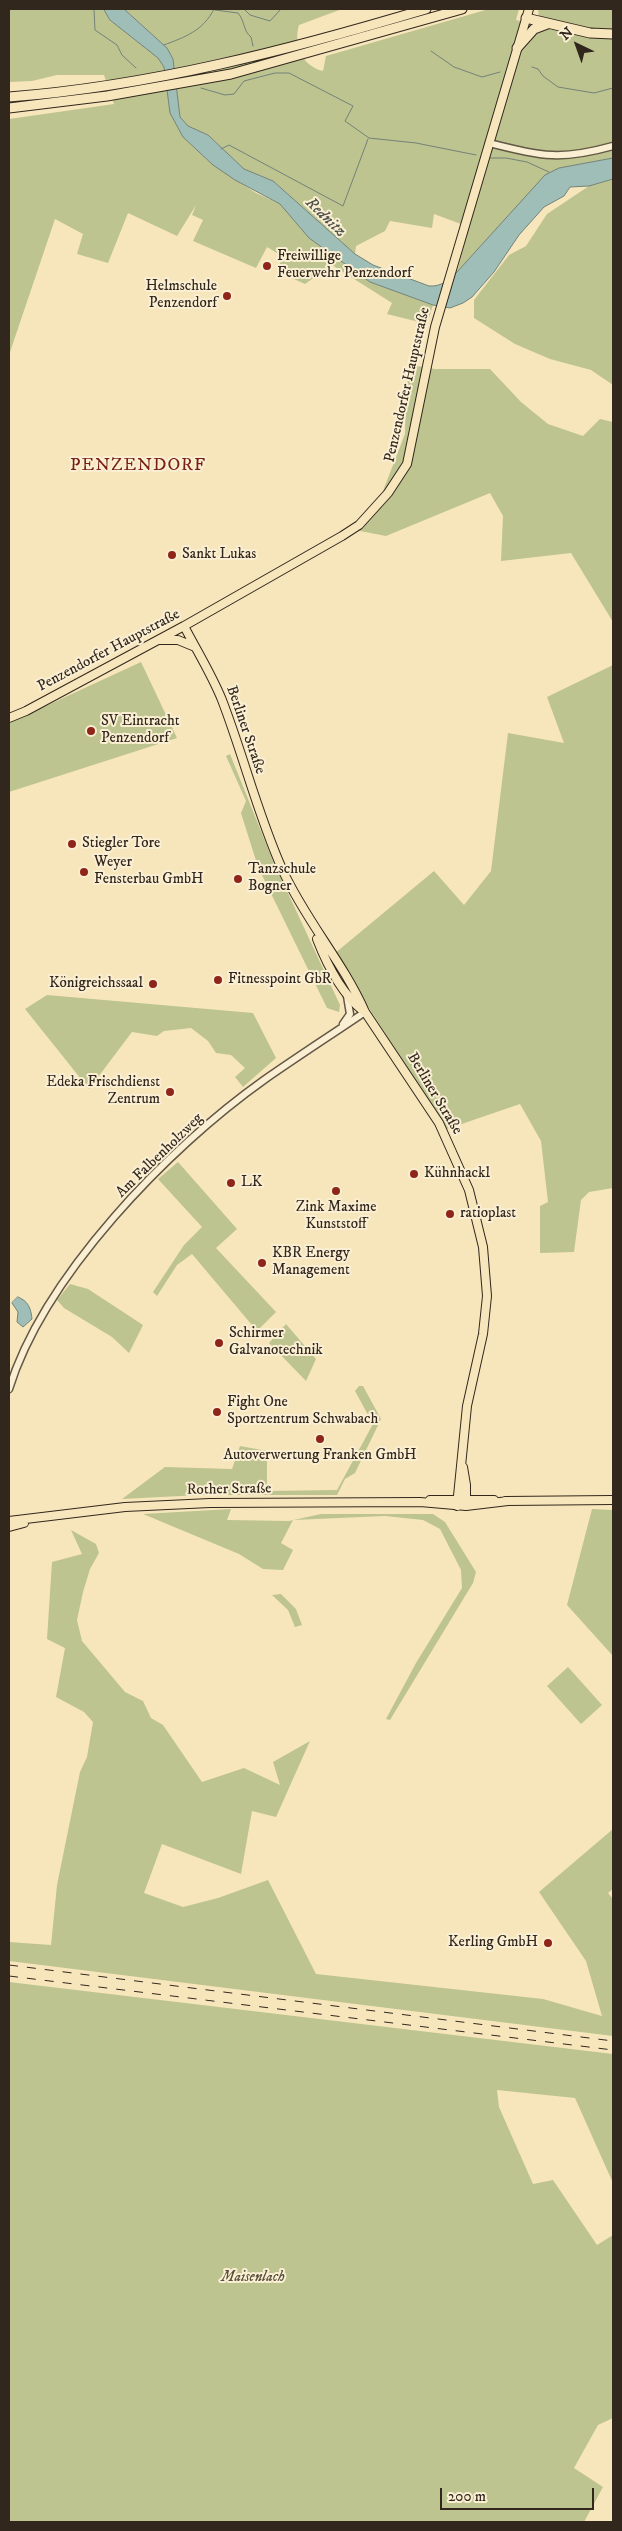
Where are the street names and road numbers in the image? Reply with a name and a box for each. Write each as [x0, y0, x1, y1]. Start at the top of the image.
street label: Penzendorfer Hauptstraße [381, 306, 435, 464]
street label: Penzendorfer Hauptstraße [35, 606, 183, 696]
street label: Berliner Straße [221, 683, 269, 777]
street label: Berliner Straße [403, 1050, 465, 1138]
street label: Am Falbenholzweg [113, 1110, 207, 1202]
street label: Rother Straße [186, 1480, 272, 1500]

